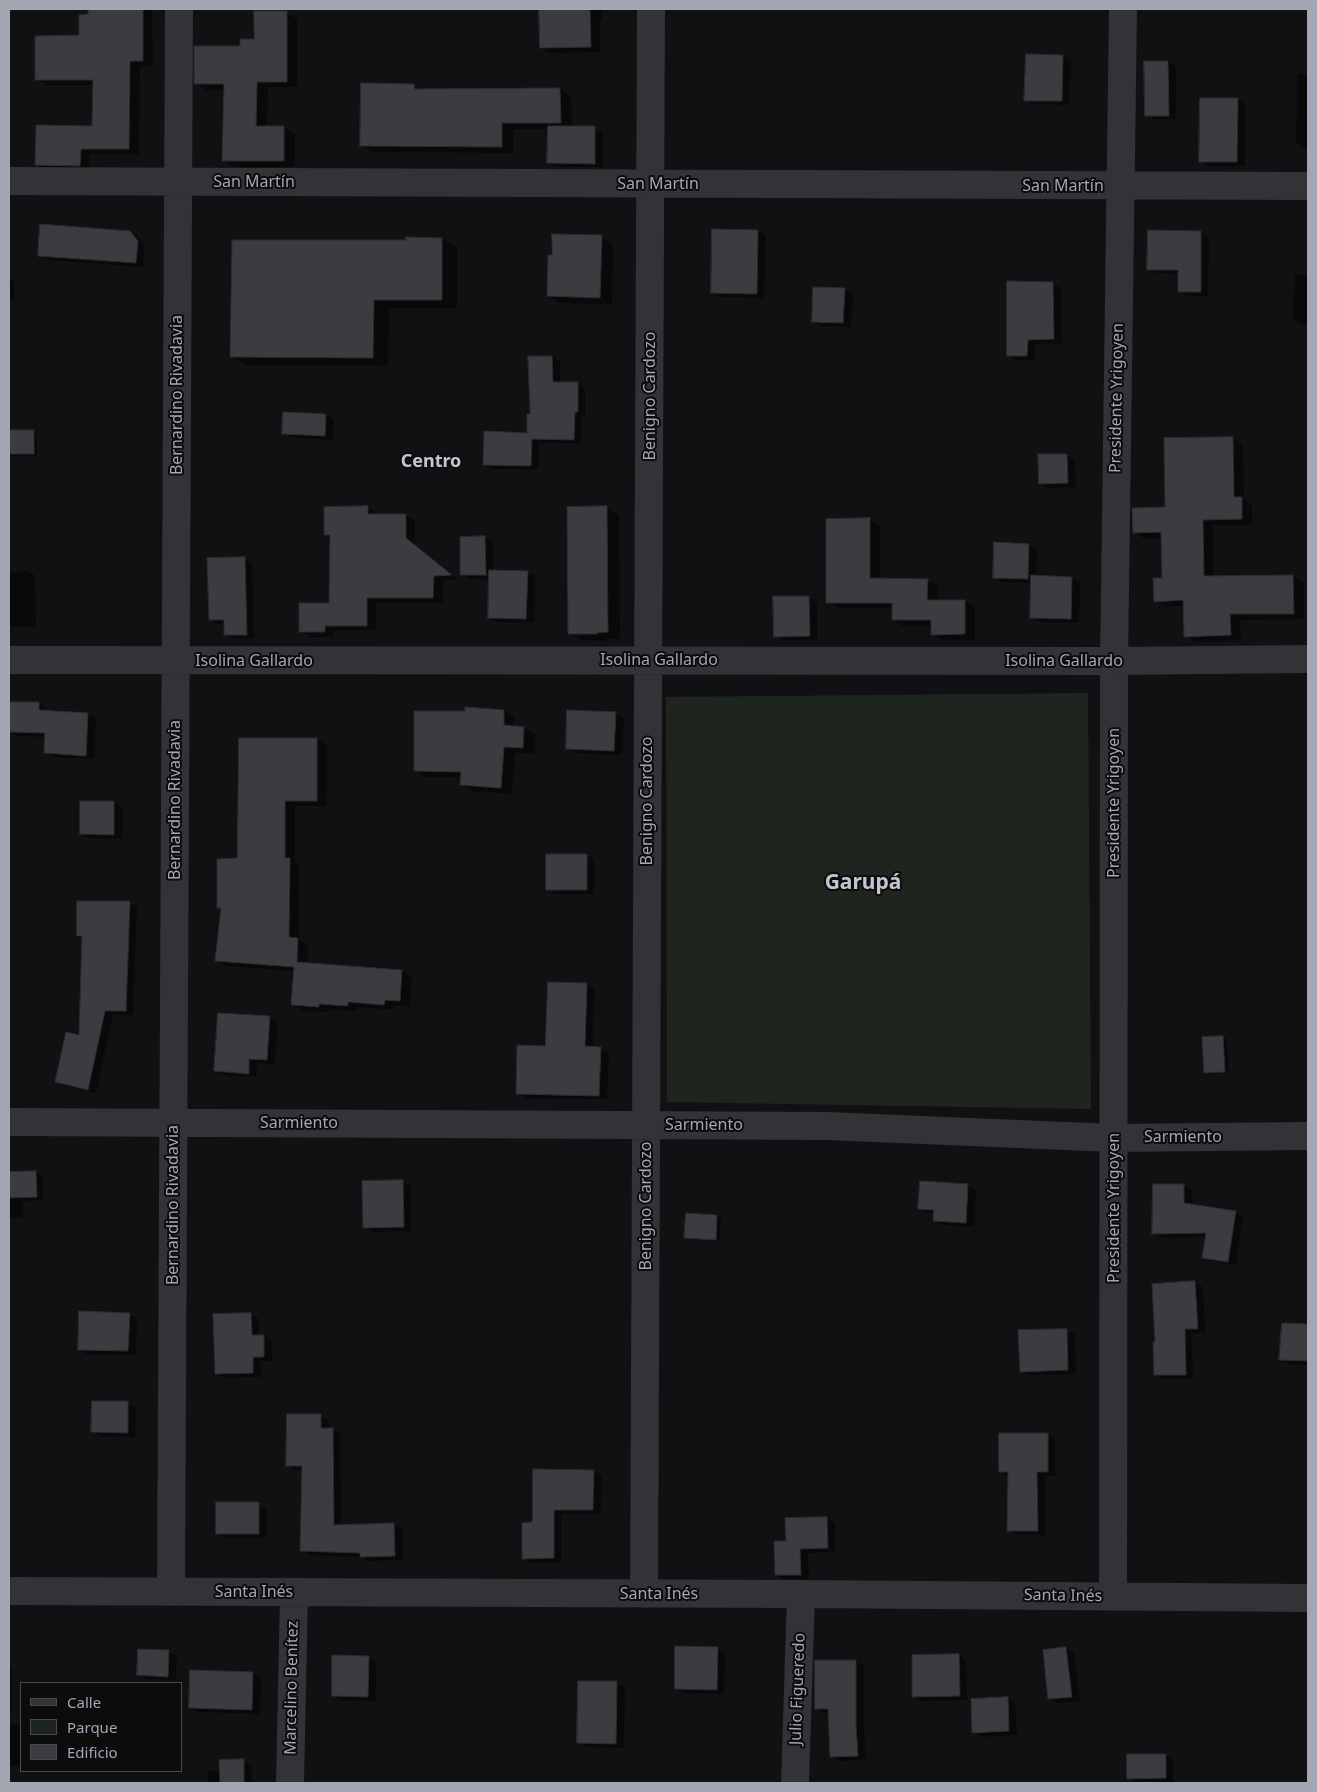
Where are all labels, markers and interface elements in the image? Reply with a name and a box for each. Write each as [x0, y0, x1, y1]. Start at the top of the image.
street label: San Martín [213, 172, 295, 192]
street label: San Martín [617, 174, 699, 194]
street label: San Martín [1022, 176, 1104, 196]
street label: Bernardino Rivadavia [167, 315, 187, 475]
street label: Presidente Yrigoyen [1106, 323, 1128, 473]
street label: Benigno Cardozo [640, 332, 660, 460]
district label: Centro [401, 451, 461, 473]
street label: Isolina Gallardo [600, 650, 718, 670]
street label: Isolina Gallardo [195, 651, 313, 671]
street label: Isolina Gallardo [1005, 651, 1123, 671]
street label: Bernardino Rivadavia [165, 720, 185, 880]
street label: Presidente Yrigoyen [1104, 728, 1124, 878]
street label: Benigno Cardozo [637, 737, 657, 865]
district label: Garupá [825, 870, 901, 896]
street label: Sarmiento [260, 1113, 338, 1133]
street label: Sarmiento [665, 1115, 743, 1135]
street label: Bernardino Rivadavia [163, 1125, 183, 1285]
street label: Sarmiento [1144, 1127, 1222, 1147]
street label: Presidente Yrigoyen [1104, 1133, 1124, 1283]
street label: Benigno Cardozo [636, 1142, 656, 1270]
street label: Santa Inés [215, 1582, 293, 1602]
street label: Santa Inés [620, 1584, 698, 1604]
street label: Santa Inés [1024, 1586, 1102, 1606]
street label: Marcelino Benítez [281, 1621, 303, 1755]
street label: Julio Figueredo [786, 1633, 810, 1745]
legend [20, 1682, 182, 1772]
text: Calle [67, 1692, 101, 1712]
text: Parque [67, 1717, 117, 1737]
text: Edificio [67, 1742, 118, 1762]

